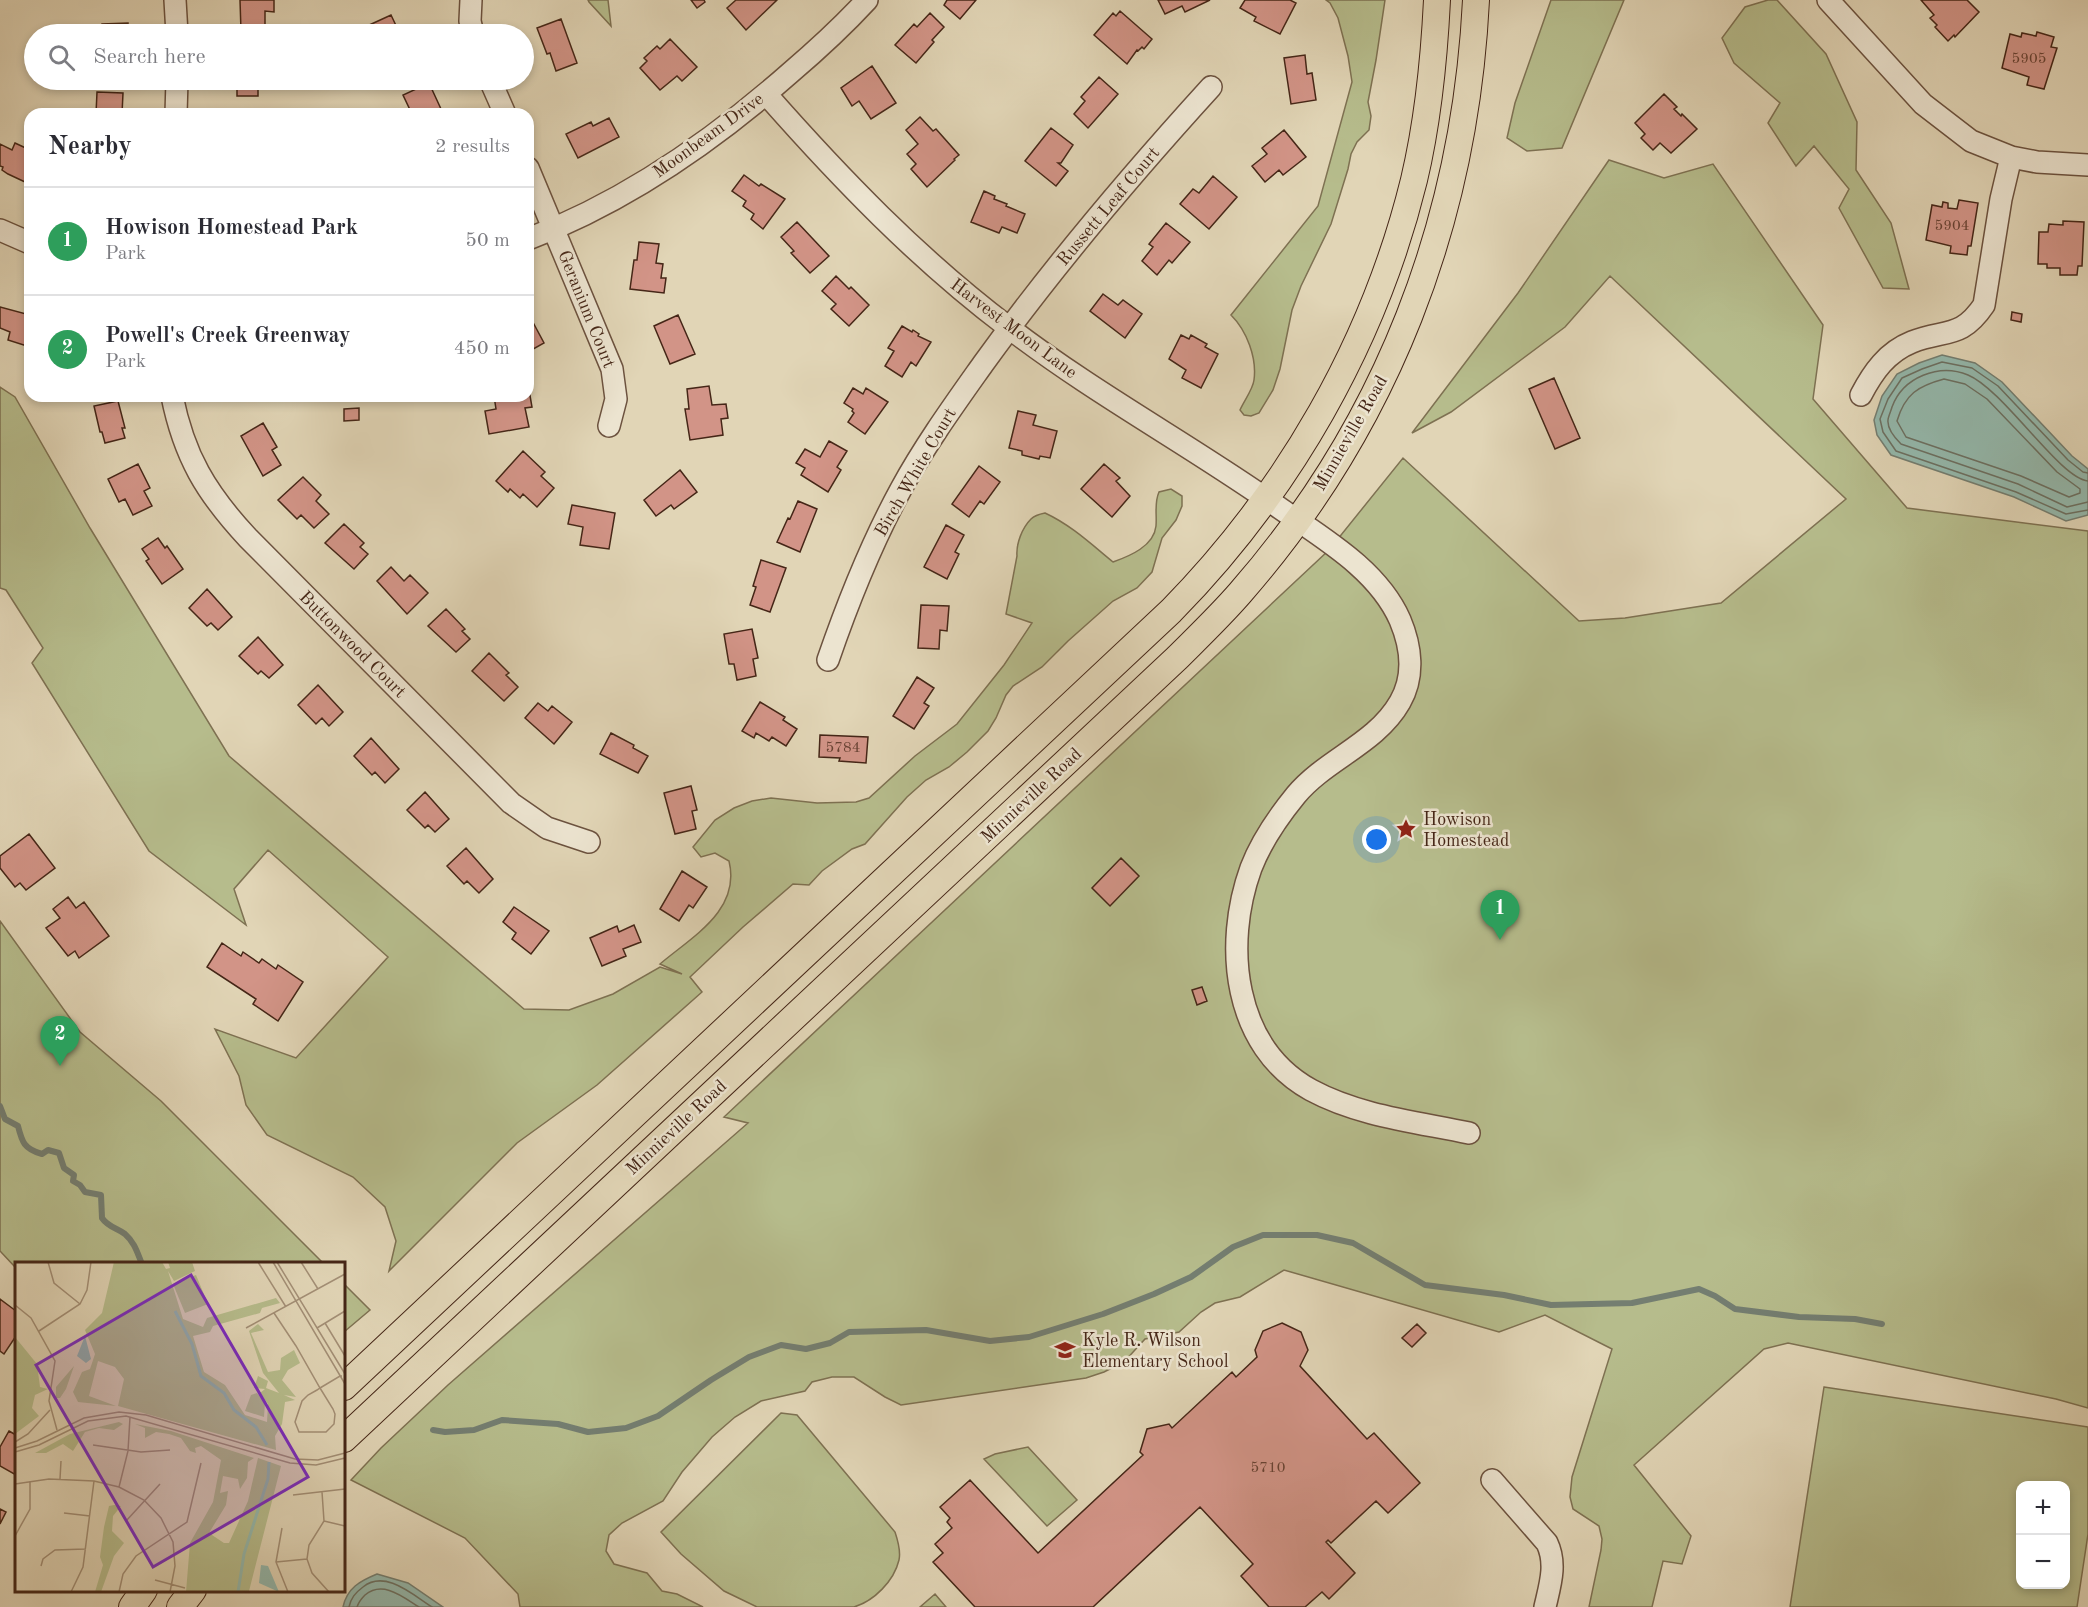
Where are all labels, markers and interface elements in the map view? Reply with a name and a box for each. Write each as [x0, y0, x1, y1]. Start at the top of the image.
search box [24, 24, 534, 90]
icon: search [45, 41, 78, 74]
text: Search here [93, 46, 206, 68]
house number: 5905 [2012, 52, 2046, 67]
street label: Moonbeam Drive [650, 90, 767, 182]
text: Nearby [48, 134, 132, 160]
text: 2 results [435, 137, 510, 157]
street label: Russett Leaf Court [1054, 144, 1163, 269]
text: Howison Homestead Park [105, 217, 358, 239]
house number: 5904 [1935, 219, 1969, 234]
text: 1 [62, 231, 73, 251]
text: 50 m [465, 231, 510, 251]
text: Park [105, 244, 146, 264]
street label: Geranium Court [554, 248, 618, 371]
street label: Harvest Moon Lane [947, 276, 1080, 382]
text: Powell's Creek Greenway [105, 325, 351, 347]
text: 2 [62, 339, 73, 359]
text: 450 m [454, 339, 510, 359]
text: Park [105, 352, 146, 372]
street label: Minnieville Road [1311, 373, 1391, 494]
street label: Birch White Court [872, 405, 960, 540]
street label: Buttonwood Court [295, 588, 409, 702]
house number: 5784 [826, 741, 860, 756]
street label: Minnieville Road [978, 745, 1085, 847]
place label: Howison Homestead [1423, 811, 1509, 850]
place icon: Howison Homestead [1394, 817, 1418, 841]
your location [1362, 825, 1391, 854]
pin: 1 [1480, 890, 1520, 940]
pin: 2 [40, 1016, 80, 1066]
street label: Minnieville Road [623, 1077, 730, 1179]
inset map [15, 1262, 345, 1592]
place label: Kyle R. Wilson Elementary School [1082, 1332, 1229, 1371]
school or university icon: Kyle R. Wilson Elementary School [1053, 1338, 1077, 1362]
house number: 5710 [1251, 1461, 1285, 1476]
map controls [2016, 1481, 2070, 1589]
button: + [2016, 1481, 2070, 1535]
button: − [2016, 1535, 2070, 1589]

